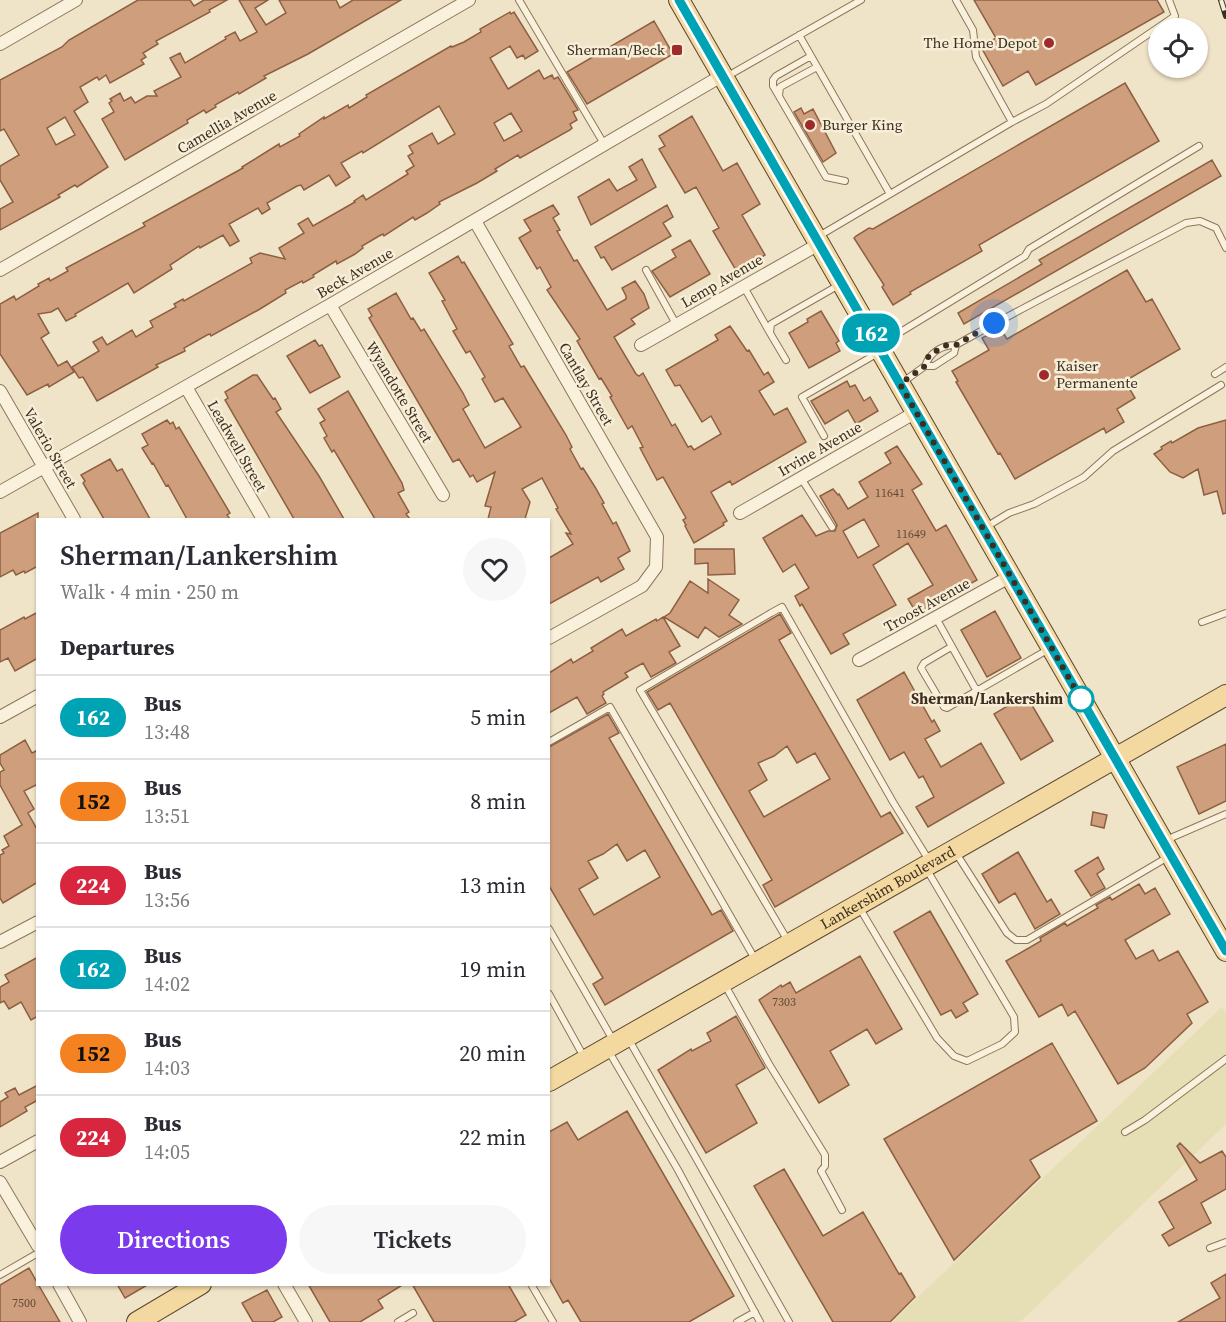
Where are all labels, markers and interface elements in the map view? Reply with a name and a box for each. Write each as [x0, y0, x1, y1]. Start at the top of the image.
map controls [1148, 18, 1208, 78]
button: locate [1148, 18, 1208, 78]
place label: The Home Depot [924, 32, 1037, 53]
marker: The Home Depot [1042, 36, 1056, 50]
place label: Sherman/Beck [567, 39, 666, 60]
marker: Sherman/Beck [670, 43, 684, 57]
street label: Camellia Avenue [173, 84, 281, 159]
place label: Burger King [822, 114, 903, 135]
marker: Burger King [803, 118, 817, 132]
street label: Beck Avenue [313, 242, 397, 303]
street label: Lemp Avenue [677, 248, 767, 313]
your location [979, 308, 1009, 338]
line badge: 162 [836, 314, 906, 352]
text: 162 [854, 319, 888, 348]
street label: Wyandotte Street [361, 337, 438, 446]
street label: Cantlay Street [554, 338, 619, 429]
place label: Kaiser Permanente [1056, 355, 1138, 393]
marker: Kaiser Permanente [1037, 368, 1051, 382]
street label: Leadwell Street [203, 396, 272, 495]
street label: Valerio Street [19, 404, 82, 492]
street label: Irvine Avenue [774, 416, 866, 481]
house number: 11641 [875, 485, 905, 501]
house number: 11649 [896, 526, 926, 542]
text: Sherman/Lankershim [60, 536, 338, 574]
button: heart [463, 538, 526, 601]
street label: Troost Avenue [880, 572, 974, 637]
text: Walk · 4 min · 250 m [60, 578, 239, 606]
text: Departures [60, 632, 174, 662]
marker: Sherman/Lankershim [1068, 686, 1094, 712]
text: Bus [144, 688, 181, 718]
place label: Sherman/Lankershim [911, 688, 1063, 709]
text: 5 min [470, 702, 526, 732]
text: 162 [76, 703, 110, 732]
text: 13:48 [144, 718, 190, 746]
text: Bus [144, 772, 181, 802]
text: 8 min [470, 786, 526, 816]
text: 152 [76, 787, 110, 816]
text: 13:51 [144, 802, 190, 830]
street label: Lankershim Boulevard [816, 840, 959, 934]
text: Bus [144, 856, 181, 886]
text: 13 min [459, 870, 526, 900]
text: 224 [76, 871, 110, 900]
text: 13:56 [144, 886, 190, 914]
text: Bus [144, 940, 181, 970]
text: 19 min [459, 954, 526, 984]
text: 162 [76, 955, 110, 984]
text: 14:02 [144, 970, 190, 998]
house number: 7303 [772, 994, 796, 1010]
text: Bus [144, 1024, 181, 1054]
text: 20 min [459, 1038, 526, 1068]
text: 152 [76, 1039, 110, 1068]
text: 14:03 [144, 1054, 190, 1082]
text: Bus [144, 1108, 181, 1138]
text: 22 min [459, 1122, 526, 1152]
text: 224 [76, 1123, 110, 1152]
text: 14:05 [144, 1138, 190, 1166]
button: Directions [60, 1205, 287, 1274]
button: Tickets [299, 1205, 526, 1274]
house number: 7500 [12, 1295, 36, 1311]

